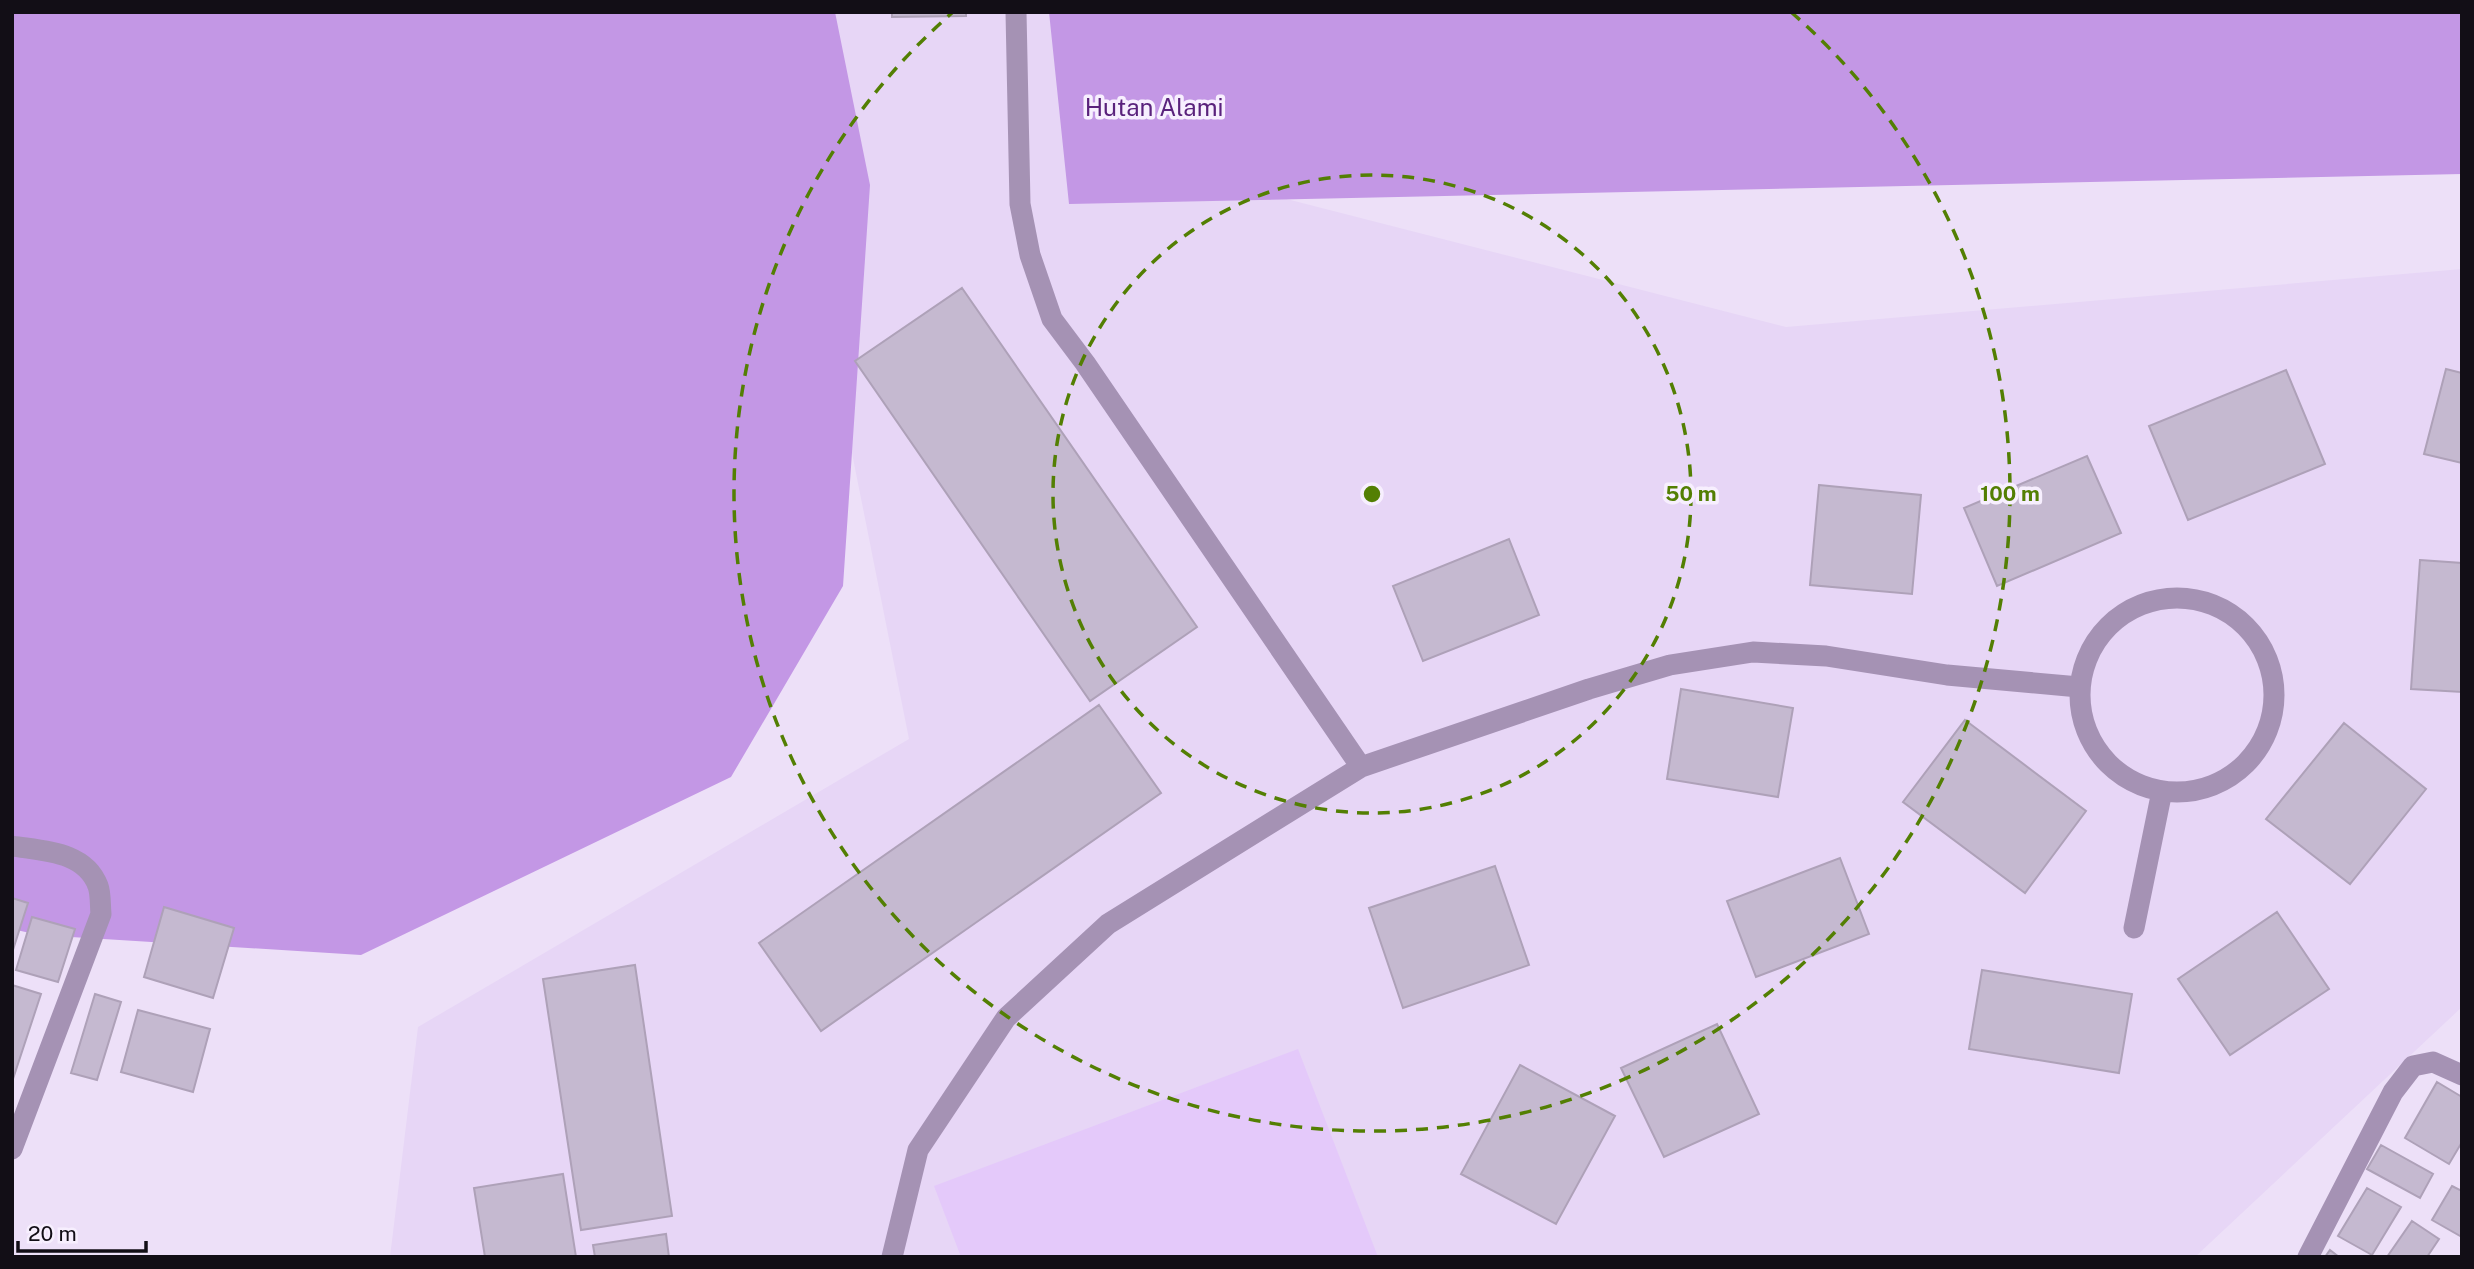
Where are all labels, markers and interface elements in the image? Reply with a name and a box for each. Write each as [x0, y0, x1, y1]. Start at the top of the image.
park label: Hutan Alami [1085, 93, 1223, 121]
text: 50 m [1665, 481, 1717, 506]
text: 100 m [1980, 481, 2040, 506]
centre of rings [1360, 482, 1384, 506]
scale bar [18, 1210, 145, 1254]
text: 20 m [28, 1221, 77, 1246]

